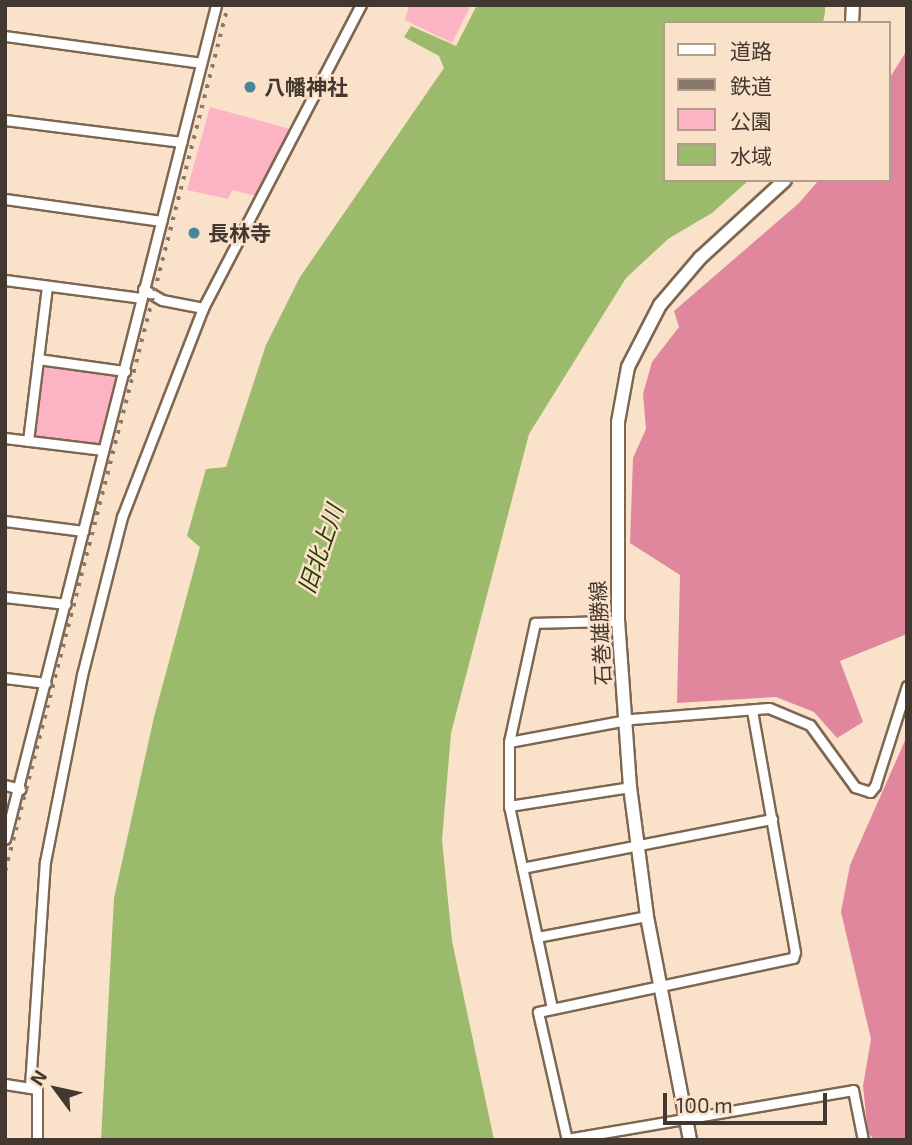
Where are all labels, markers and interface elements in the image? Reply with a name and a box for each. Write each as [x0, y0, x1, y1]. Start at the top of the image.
legend [664, 21, 891, 182]
text: 道路 [730, 38, 772, 63]
text: 鉄道 [730, 73, 772, 98]
place label: 八幡神社 [264, 74, 348, 100]
marker: 八幡神社 [242, 79, 258, 95]
text: 公園 [730, 108, 772, 133]
text: 水域 [730, 143, 772, 168]
place label: 長林寺 [208, 220, 271, 246]
marker: 長林寺 [186, 225, 202, 241]
water label: 旧北上川 [292, 501, 348, 597]
street label: 石巻雄勝線 [585, 580, 615, 686]
north arrow [21, 1054, 91, 1124]
text: N [25, 1065, 51, 1089]
scale bar [667, 1078, 832, 1122]
text: 100 m [676, 1092, 733, 1117]

